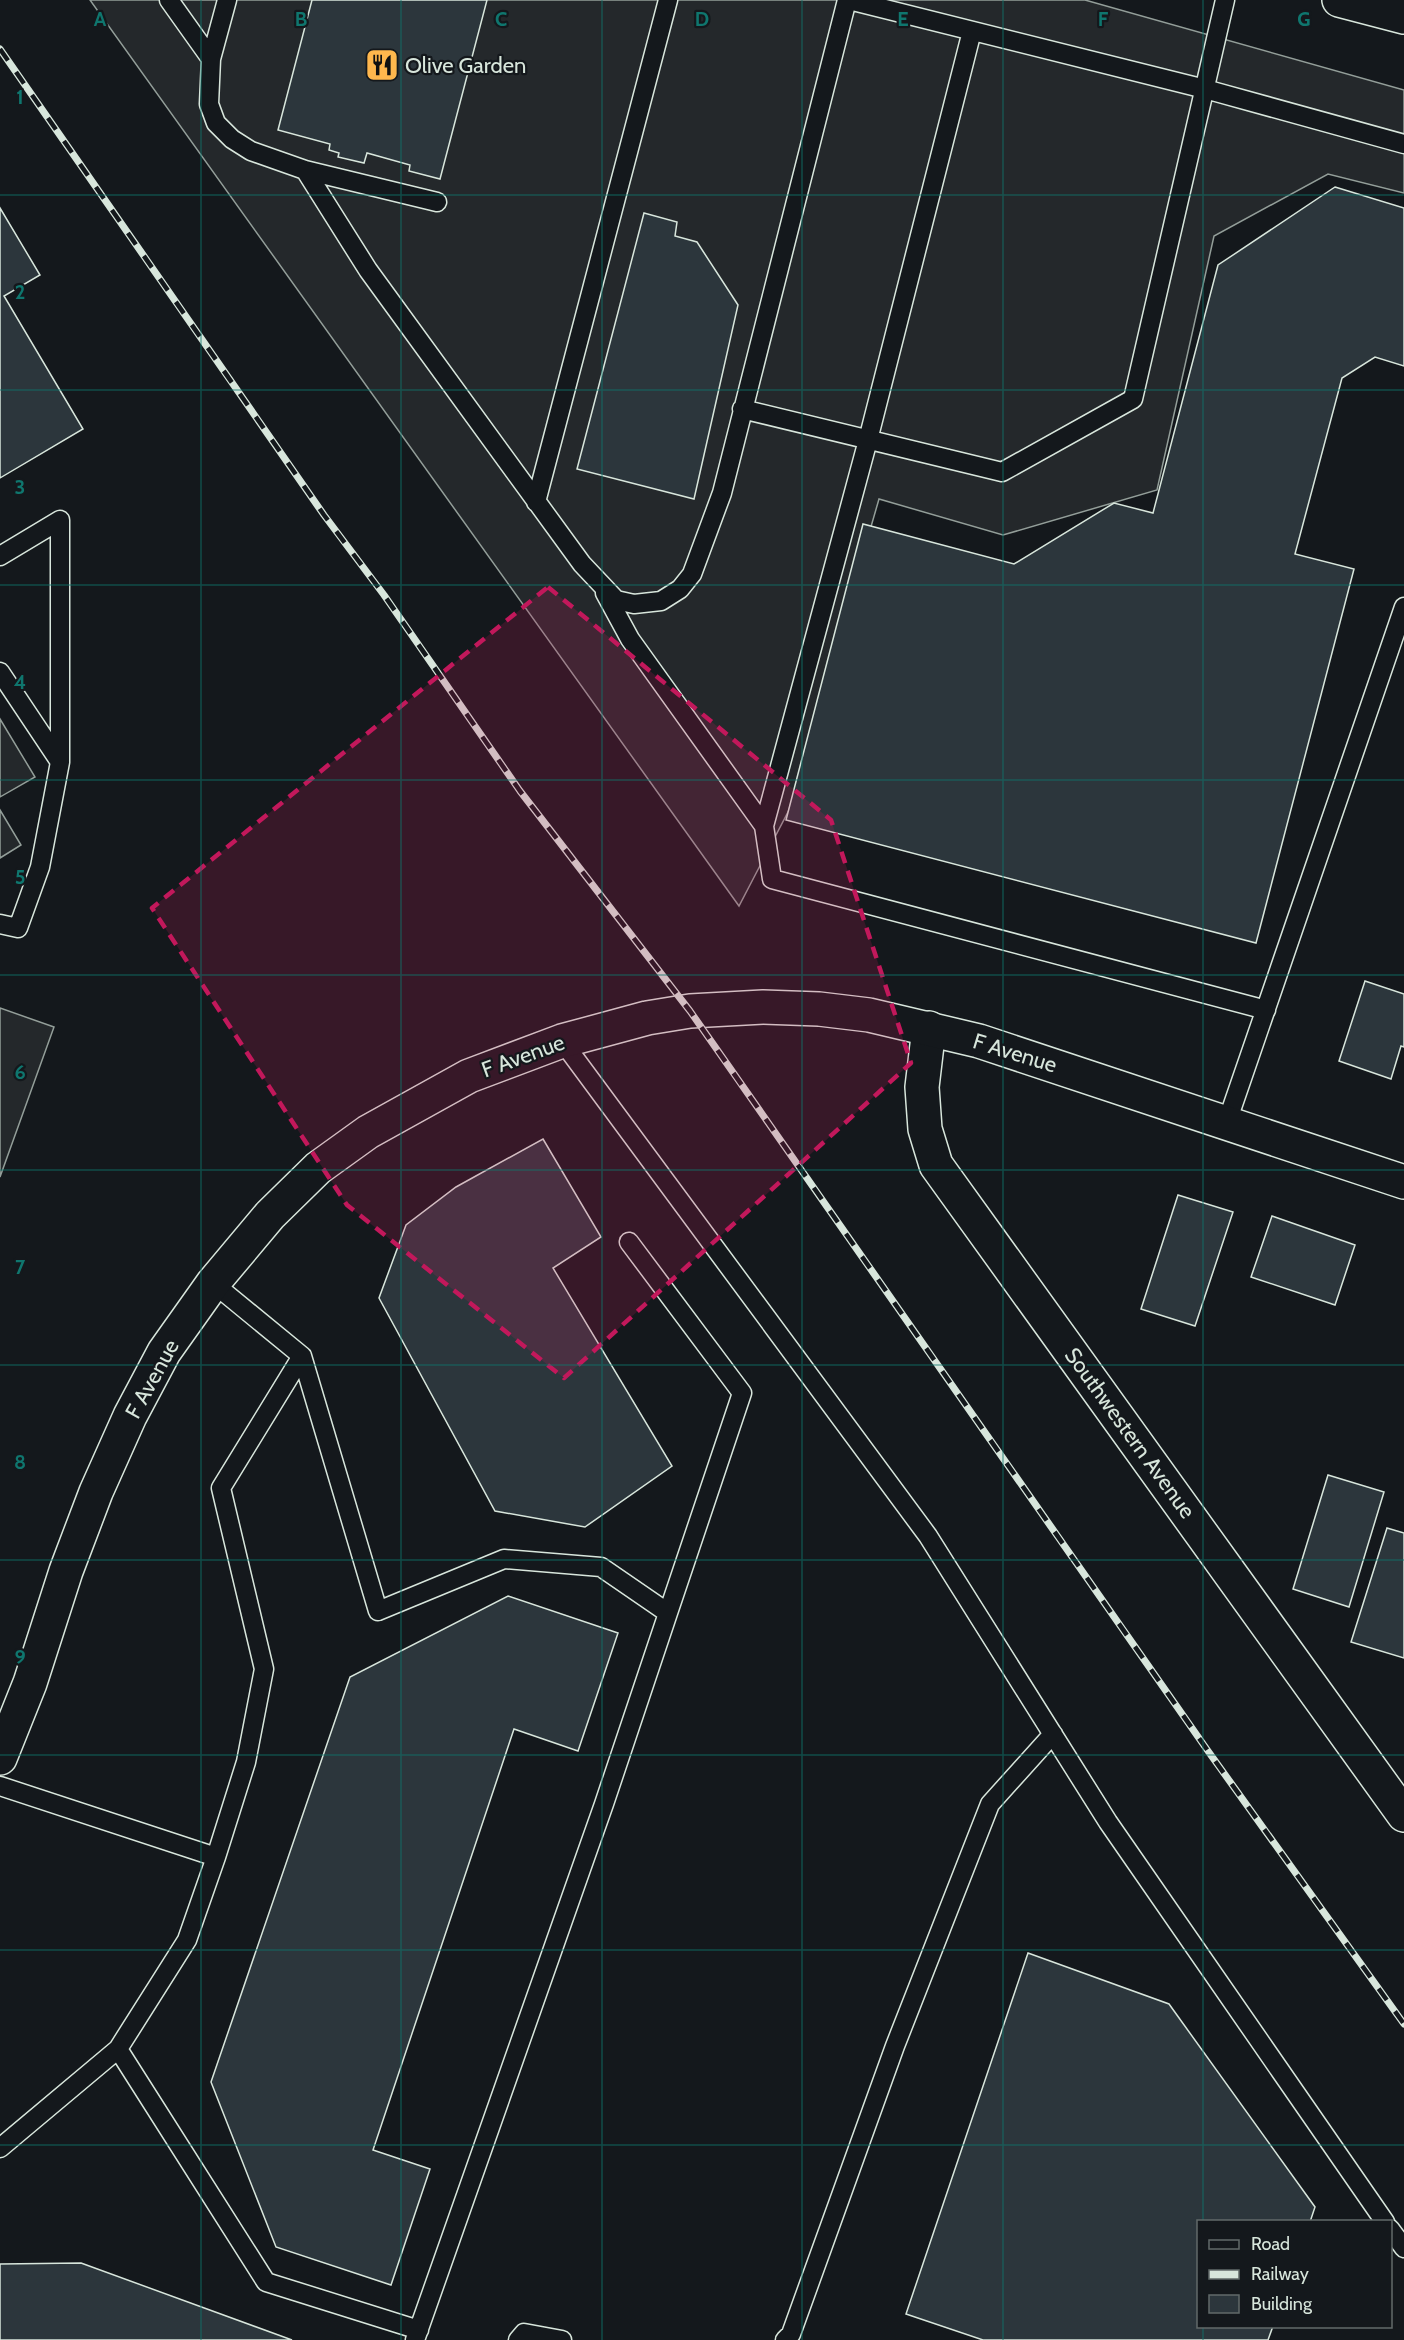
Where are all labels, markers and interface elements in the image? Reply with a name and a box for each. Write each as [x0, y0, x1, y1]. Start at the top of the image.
text: A [94, 7, 107, 31]
text: B [295, 7, 307, 31]
text: C [495, 7, 507, 31]
text: D [695, 7, 709, 31]
text: E [897, 7, 909, 31]
text: F [1098, 7, 1109, 31]
text: G [1297, 7, 1311, 31]
restaurant icon: Olive Garden [364, 47, 400, 83]
place label: Olive Garden [405, 52, 526, 79]
text: 1 [16, 85, 24, 109]
text: 2 [15, 280, 25, 304]
text: 3 [15, 475, 25, 499]
text: 4 [14, 670, 26, 694]
text: 5 [15, 865, 25, 889]
street label: F Avenue [970, 1027, 1060, 1079]
street label: F Avenue [478, 1029, 568, 1083]
text: 6 [14, 1060, 26, 1084]
text: 7 [15, 1255, 26, 1279]
street label: F Avenue [119, 1335, 185, 1423]
street label: Southwestern Avenue [1059, 1342, 1201, 1524]
text: 8 [14, 1450, 26, 1474]
text: 9 [14, 1645, 26, 1669]
legend [1197, 2220, 1392, 2328]
text: Road [1251, 2233, 1290, 2255]
text: Railway [1251, 2263, 1309, 2285]
text: Building [1251, 2293, 1313, 2315]

